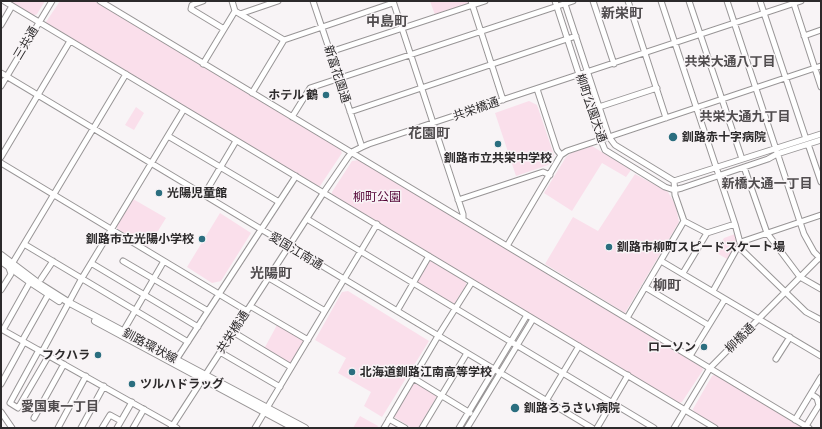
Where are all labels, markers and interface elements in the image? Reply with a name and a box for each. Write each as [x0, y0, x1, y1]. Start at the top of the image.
district label: 新栄町 [601, 6, 643, 22]
district label: 中島町 [366, 14, 408, 30]
street label: 三共通 [11, 24, 41, 62]
street label: 新富花園通 [321, 43, 353, 105]
district label: 共栄大通八丁目 [685, 54, 775, 70]
street label: 柳町公園大通 [572, 72, 610, 144]
place label: ホテル 鶴 [268, 88, 318, 102]
marker: ホテル 鶴 [321, 90, 331, 100]
street label: 共栄橋通 [451, 94, 501, 124]
district label: 共栄大通九丁目 [700, 109, 790, 125]
district label: 花園町 [408, 126, 450, 142]
place label: 釧路赤十字病院 [682, 130, 766, 144]
marker: 釧路赤十字病院 [667, 131, 679, 143]
marker: 釧路市立共栄中学校 [493, 139, 503, 149]
place label: 釧路市立共栄中学校 [444, 151, 552, 165]
district label: 新橋大通一丁目 [722, 176, 812, 192]
place label: 光陽児童館 [167, 186, 227, 200]
marker: 光陽児童館 [154, 188, 164, 198]
park label: 柳町公園 [353, 190, 401, 204]
street label: 愛国江南通 [267, 229, 325, 273]
place label: 釧路市立光陽小学校 [86, 232, 194, 246]
marker: 釧路市立光陽小学校 [197, 234, 207, 244]
place label: 釧路市柳町スピードスケート場 [617, 240, 785, 254]
marker: 釧路市柳町スピードスケート場 [604, 242, 614, 252]
district label: 光陽町 [250, 266, 292, 282]
district label: 柳町 [653, 278, 681, 294]
street label: 共栄橋通 [214, 308, 252, 356]
street label: 柳橋通 [722, 320, 758, 356]
street label: 釧路環状線 [120, 326, 180, 366]
place label: ローソン [648, 340, 696, 354]
marker: ローソン [699, 342, 709, 352]
place label: フクハラ [42, 348, 90, 362]
marker: フクハラ [93, 350, 103, 360]
place label: 北海道釧路江南高等学校 [360, 365, 492, 379]
marker: 北海道釧路江南高等学校 [347, 367, 357, 377]
place label: ツルハドラッグ [140, 377, 224, 391]
marker: ツルハドラッグ [127, 379, 137, 389]
district label: 愛国東一丁目 [21, 399, 99, 415]
place label: 釧路ろうさい病院 [524, 401, 620, 415]
marker: 釧路ろうさい病院 [509, 402, 521, 414]

